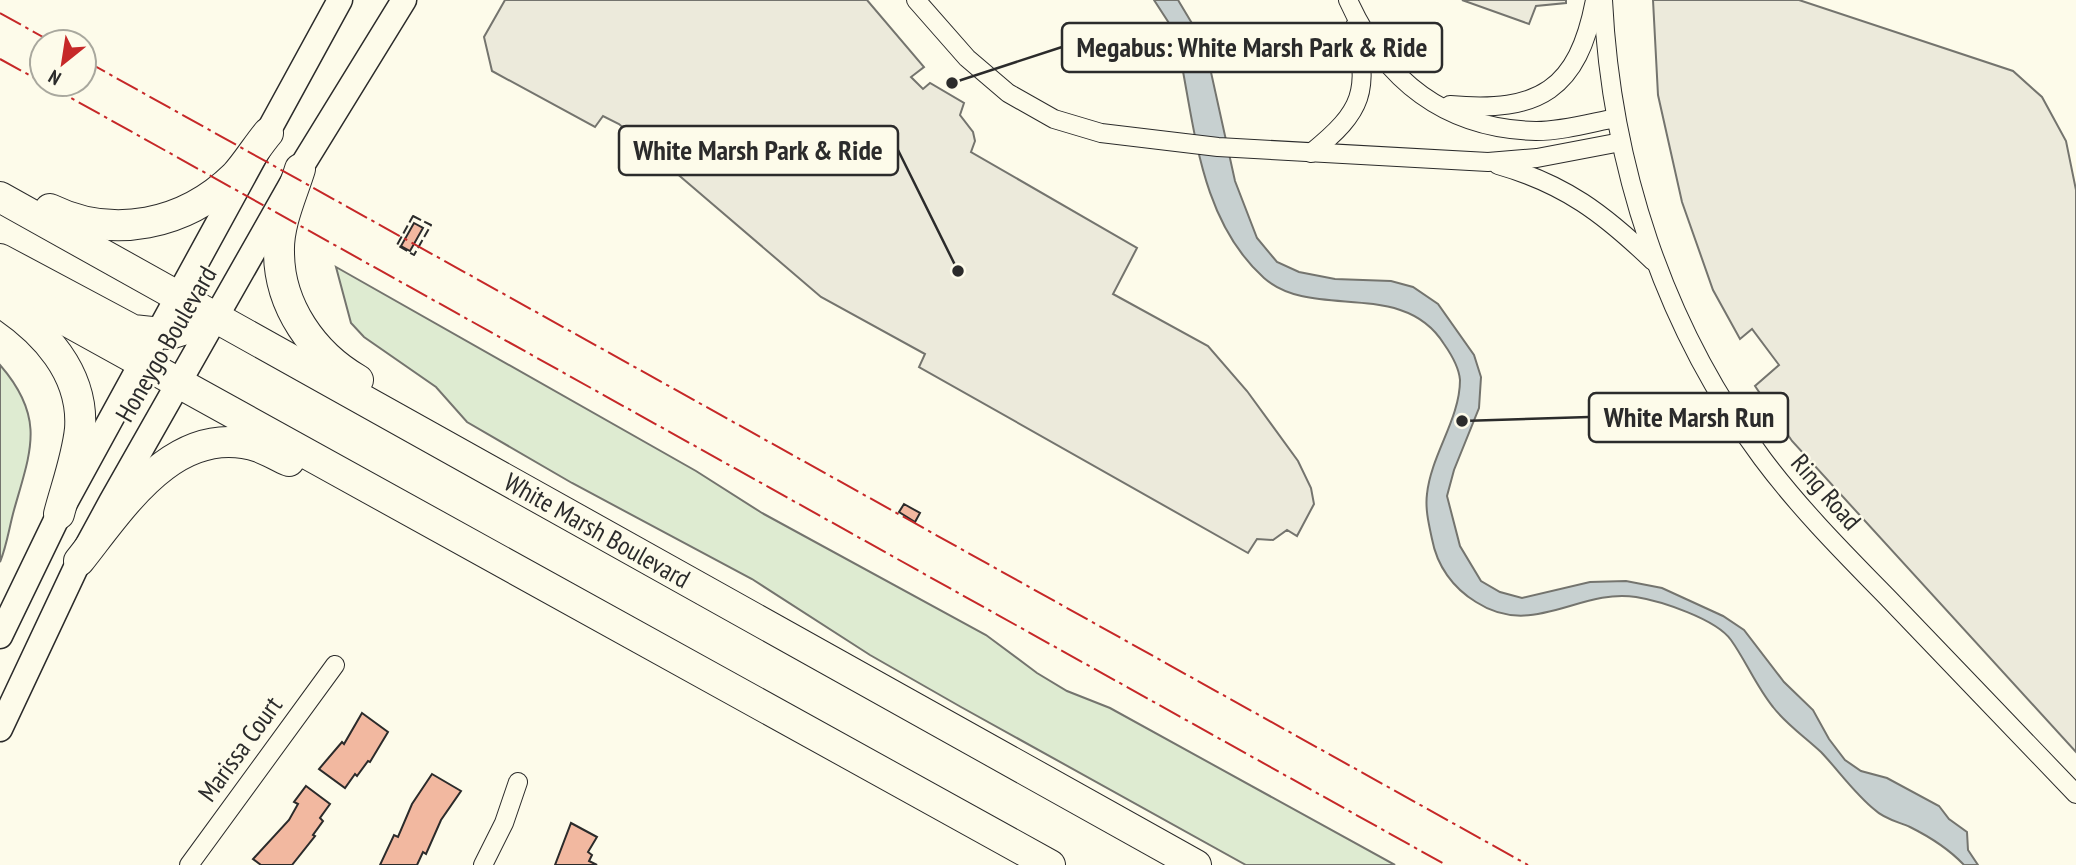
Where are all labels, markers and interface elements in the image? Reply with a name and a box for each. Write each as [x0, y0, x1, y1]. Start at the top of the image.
callout: Megabus: White Marsh Park & Ride [1062, 23, 1442, 72]
north arrow [28, 28, 98, 98]
text: Megabus: White Marsh Park & Ride [1076, 28, 1428, 65]
text: N [44, 65, 65, 91]
callout: White Marsh Park & Ride [619, 126, 898, 175]
text: White Marsh Park & Ride [632, 131, 883, 168]
street label: Honeygo Boulevard [108, 260, 224, 428]
callout: White Marsh Run [1589, 393, 1788, 442]
text: White Marsh Run [1603, 398, 1774, 435]
street label: Ring Road [1784, 447, 1869, 537]
street label: White Marsh Boulevard [499, 465, 696, 595]
street label: Marissa Court [190, 690, 289, 808]

